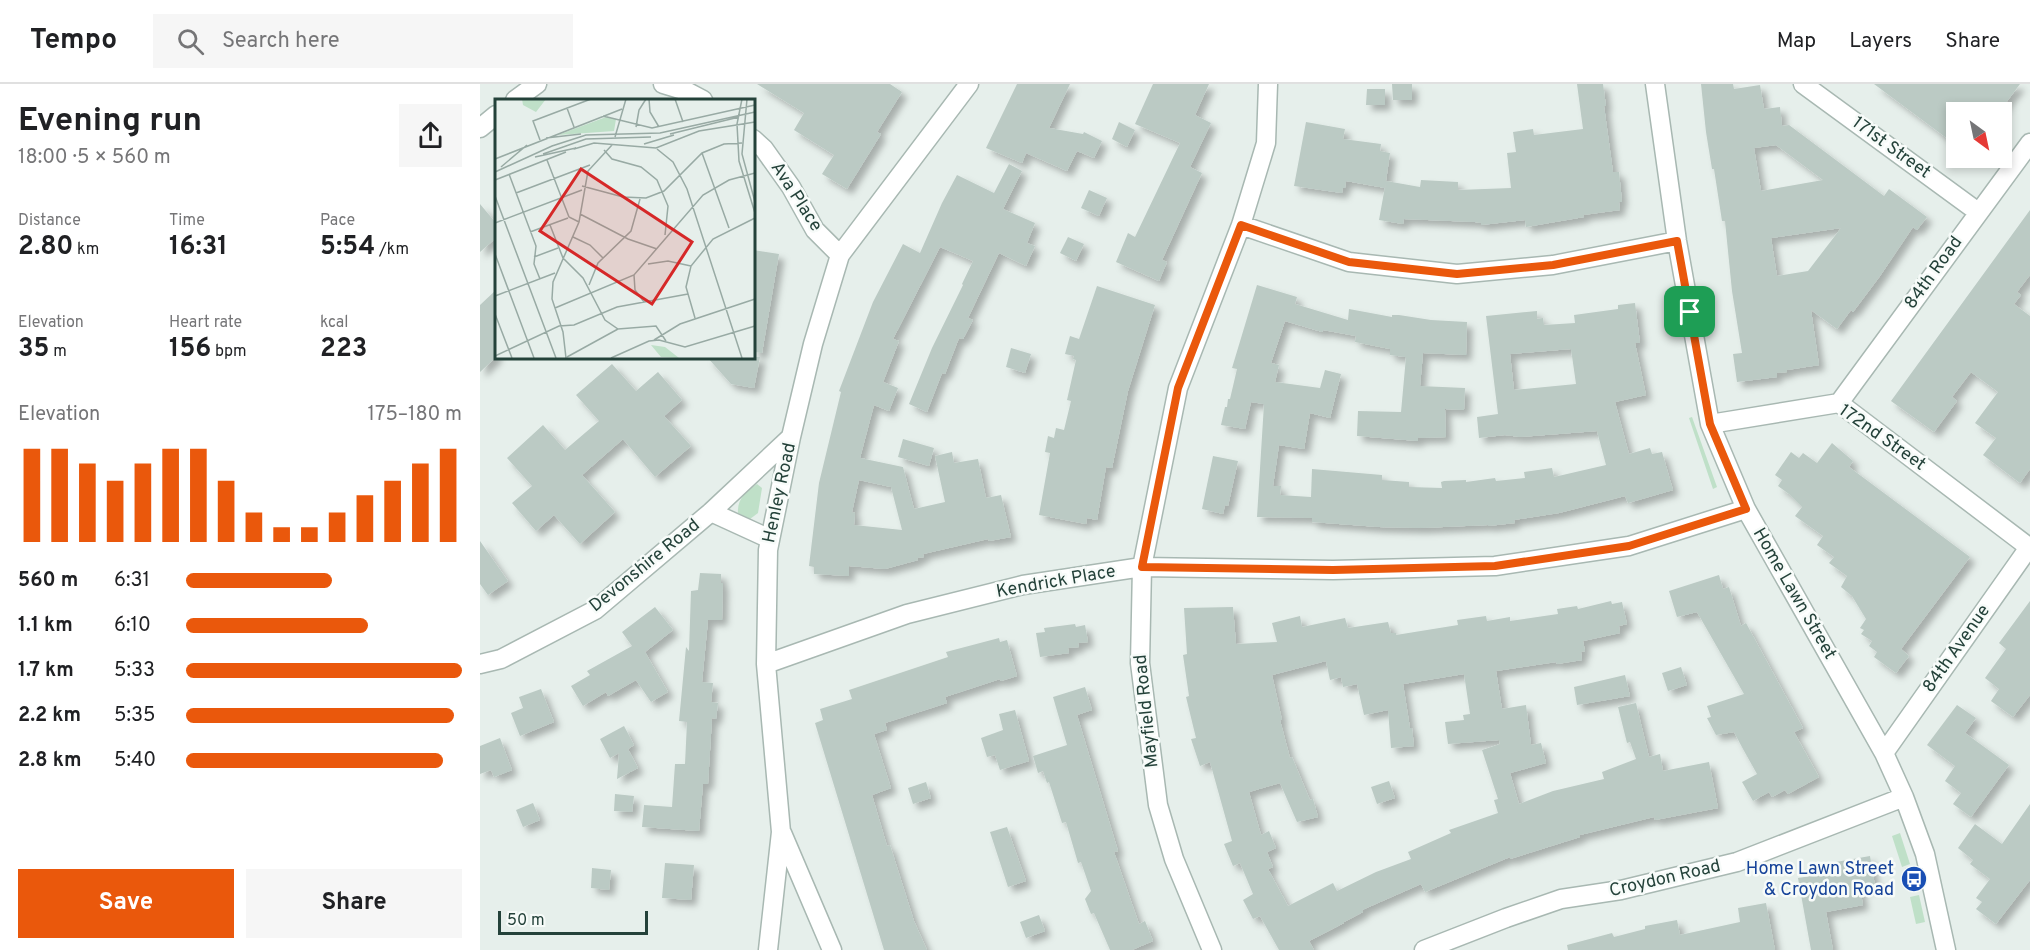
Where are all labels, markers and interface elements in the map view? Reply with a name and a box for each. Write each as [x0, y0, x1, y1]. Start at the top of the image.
search box [153, 14, 573, 68]
text: Tempo [30, 23, 117, 59]
icon: search [174, 25, 207, 58]
text: Search here [222, 28, 340, 55]
text: Map [1777, 28, 1816, 55]
text: Layers [1849, 28, 1912, 55]
text: Share [1945, 28, 2000, 55]
inset map [495, 99, 754, 358]
text: Evening run [18, 101, 202, 143]
north arrow [1946, 102, 2012, 168]
map controls [1946, 102, 2012, 168]
button: share [399, 104, 462, 167]
street label: 171st Street [1847, 112, 1935, 184]
text: 18:00 · 5 × 560 m [18, 145, 171, 171]
street label: Ava Place [765, 158, 827, 236]
text: Distance [18, 211, 81, 231]
text: Time [169, 211, 205, 231]
text: Pace [320, 211, 355, 231]
text: 2.80 [18, 231, 73, 264]
text: 16:31 [169, 231, 228, 264]
text: 5:54 [320, 231, 375, 264]
street label: 84th Road [1900, 232, 1968, 314]
text: km [73, 240, 99, 260]
text: /km [375, 240, 409, 260]
pin [1664, 286, 1715, 337]
icon: arrive [1673, 295, 1706, 328]
text: Elevation [18, 313, 84, 333]
text: Heart rate [169, 313, 242, 333]
text: kcal [320, 313, 348, 333]
text: 35 [18, 333, 49, 366]
text: 156 [169, 333, 211, 366]
text: 223 [320, 333, 367, 366]
text: m [49, 342, 67, 362]
text: bpm [211, 342, 246, 362]
street label: 172nd Street [1834, 400, 1930, 476]
text: Elevation [18, 402, 100, 428]
text: 175–180 m [368, 402, 462, 428]
street label: Henley Road [758, 441, 802, 545]
street label: Devonshire Road [585, 514, 705, 618]
street label: Home Lawn Street [1747, 524, 1841, 664]
street label: Kendrick Place [995, 560, 1117, 604]
text: 560 m [18, 568, 78, 594]
text: 6:31 [114, 568, 150, 594]
street label: 84th Avenue [1918, 600, 1996, 698]
text: 1.1 km [18, 613, 73, 639]
text: 6:10 [114, 613, 151, 639]
street label: Mayfield Road [1130, 653, 1164, 769]
text: 1.7 km [18, 658, 74, 684]
text: 5:33 [114, 658, 155, 684]
text: 2.2 km [18, 703, 81, 729]
text: 5:35 [114, 703, 155, 729]
text: 2.8 km [18, 748, 81, 774]
text: 5:40 [114, 748, 156, 774]
street label: Croydon Road [1607, 855, 1723, 903]
place label: Home Lawn Street & Croydon Road [1746, 858, 1894, 902]
bus stop icon: Home Lawn Street & Croydon Road [1899, 864, 1929, 894]
button: Save [18, 869, 234, 938]
button: Share [246, 869, 462, 938]
scale bar [498, 908, 648, 936]
text: 50 m [507, 911, 545, 931]

